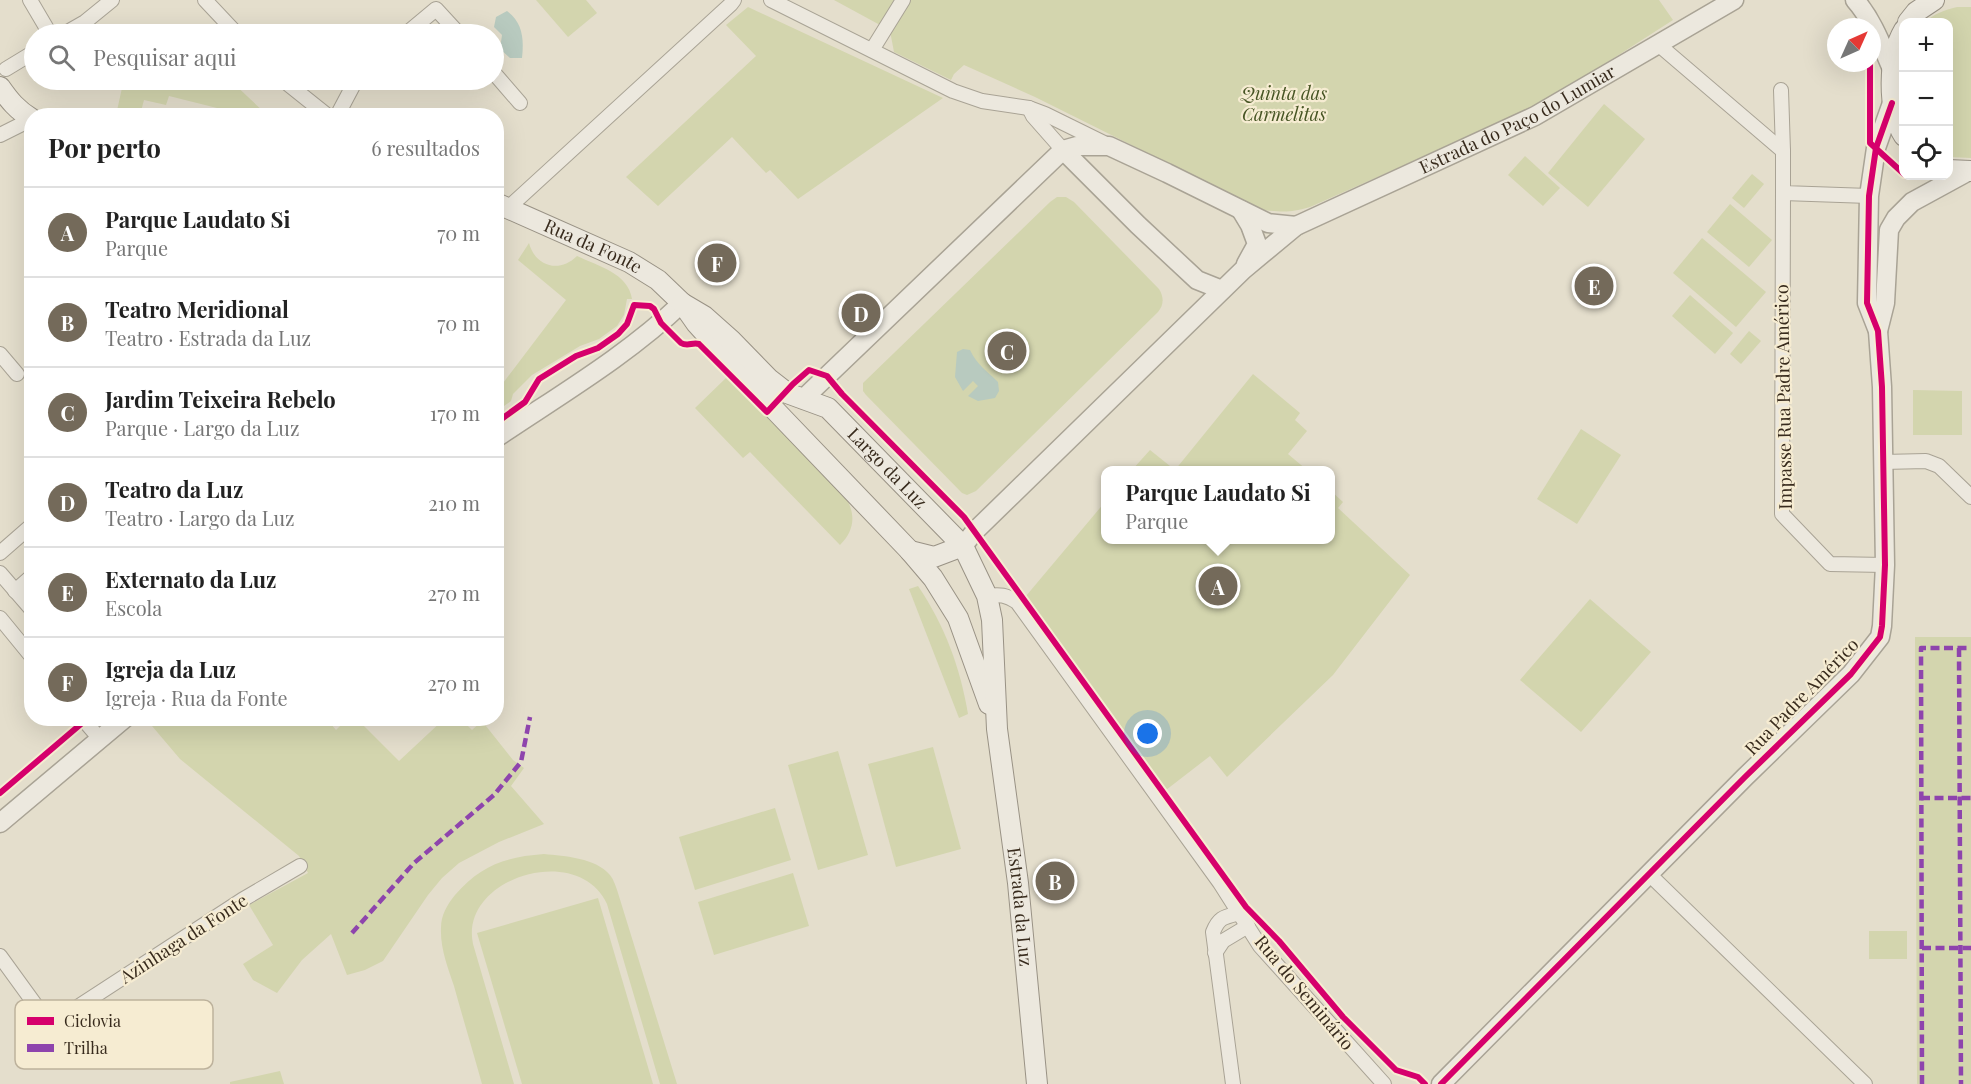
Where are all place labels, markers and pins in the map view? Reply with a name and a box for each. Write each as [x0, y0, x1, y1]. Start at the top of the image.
pin: F [698, 240, 736, 286]
pin: E [1574, 264, 1614, 308]
pin: D [842, 290, 880, 336]
pin: C [988, 328, 1026, 374]
pin: A [1198, 564, 1238, 608]
pin: B [1036, 858, 1074, 904]

